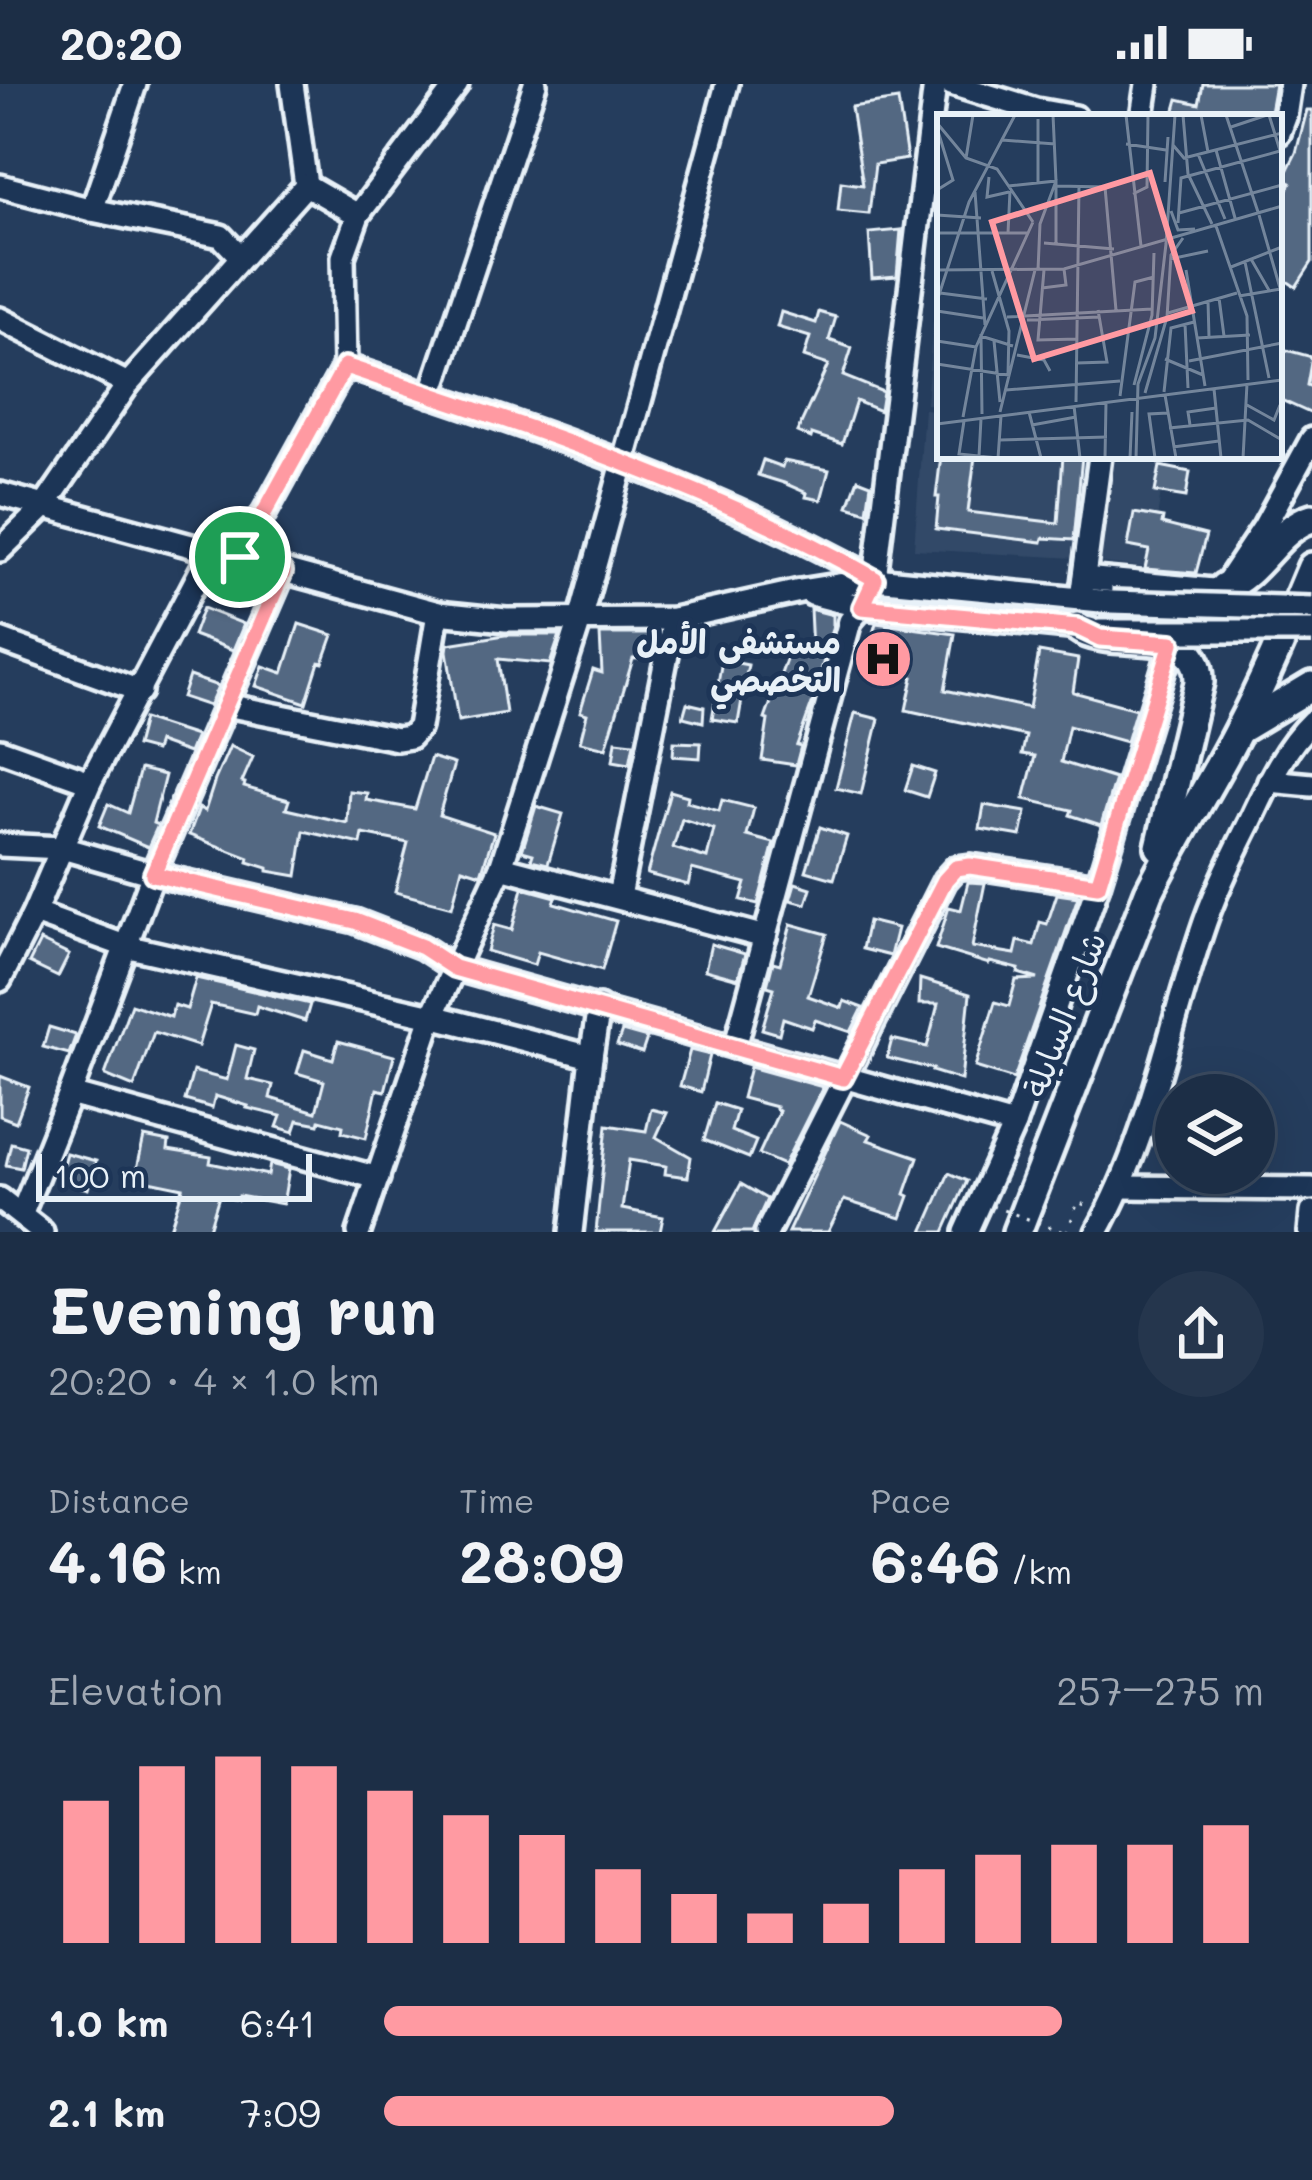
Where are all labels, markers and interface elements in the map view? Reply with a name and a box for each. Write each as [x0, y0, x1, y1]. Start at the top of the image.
text: 20:20 [60, 13, 182, 71]
inset map [937, 114, 1282, 459]
pin [189, 506, 291, 608]
icon: arrive [207, 524, 273, 590]
place label: مستشفى الأمل التخصصي [636, 619, 841, 710]
hospital icon: مستشفى الأمل التخصصي [852, 628, 914, 690]
street label: شارع السايلة [1012, 925, 1118, 1104]
map controls [1155, 1074, 1275, 1194]
button: layers [1155, 1074, 1275, 1194]
scale bar [36, 1148, 312, 1201]
text: 100 m [54, 1153, 146, 1196]
text: Evening run [48, 1266, 437, 1352]
button: share [1138, 1271, 1264, 1397]
text: 20:20 · 4 × 1.0 km [48, 1354, 380, 1405]
text: Distance [48, 1478, 190, 1521]
text: Time [459, 1478, 535, 1521]
text: Pace [871, 1478, 951, 1521]
text: 4.16 [48, 1521, 167, 1599]
text: 28:09 [459, 1521, 624, 1599]
text: 6:46 [871, 1521, 1000, 1599]
text: km [167, 1549, 222, 1592]
text: /km [1000, 1549, 1072, 1592]
text: Elevation [48, 1664, 223, 1715]
text: 257–275 m [1056, 1664, 1264, 1715]
text: 1.0 km [48, 1996, 168, 2047]
text: 6:41 [240, 1996, 316, 2047]
text: 2.1 km [48, 2086, 165, 2137]
text: 7:09 [240, 2086, 321, 2137]

